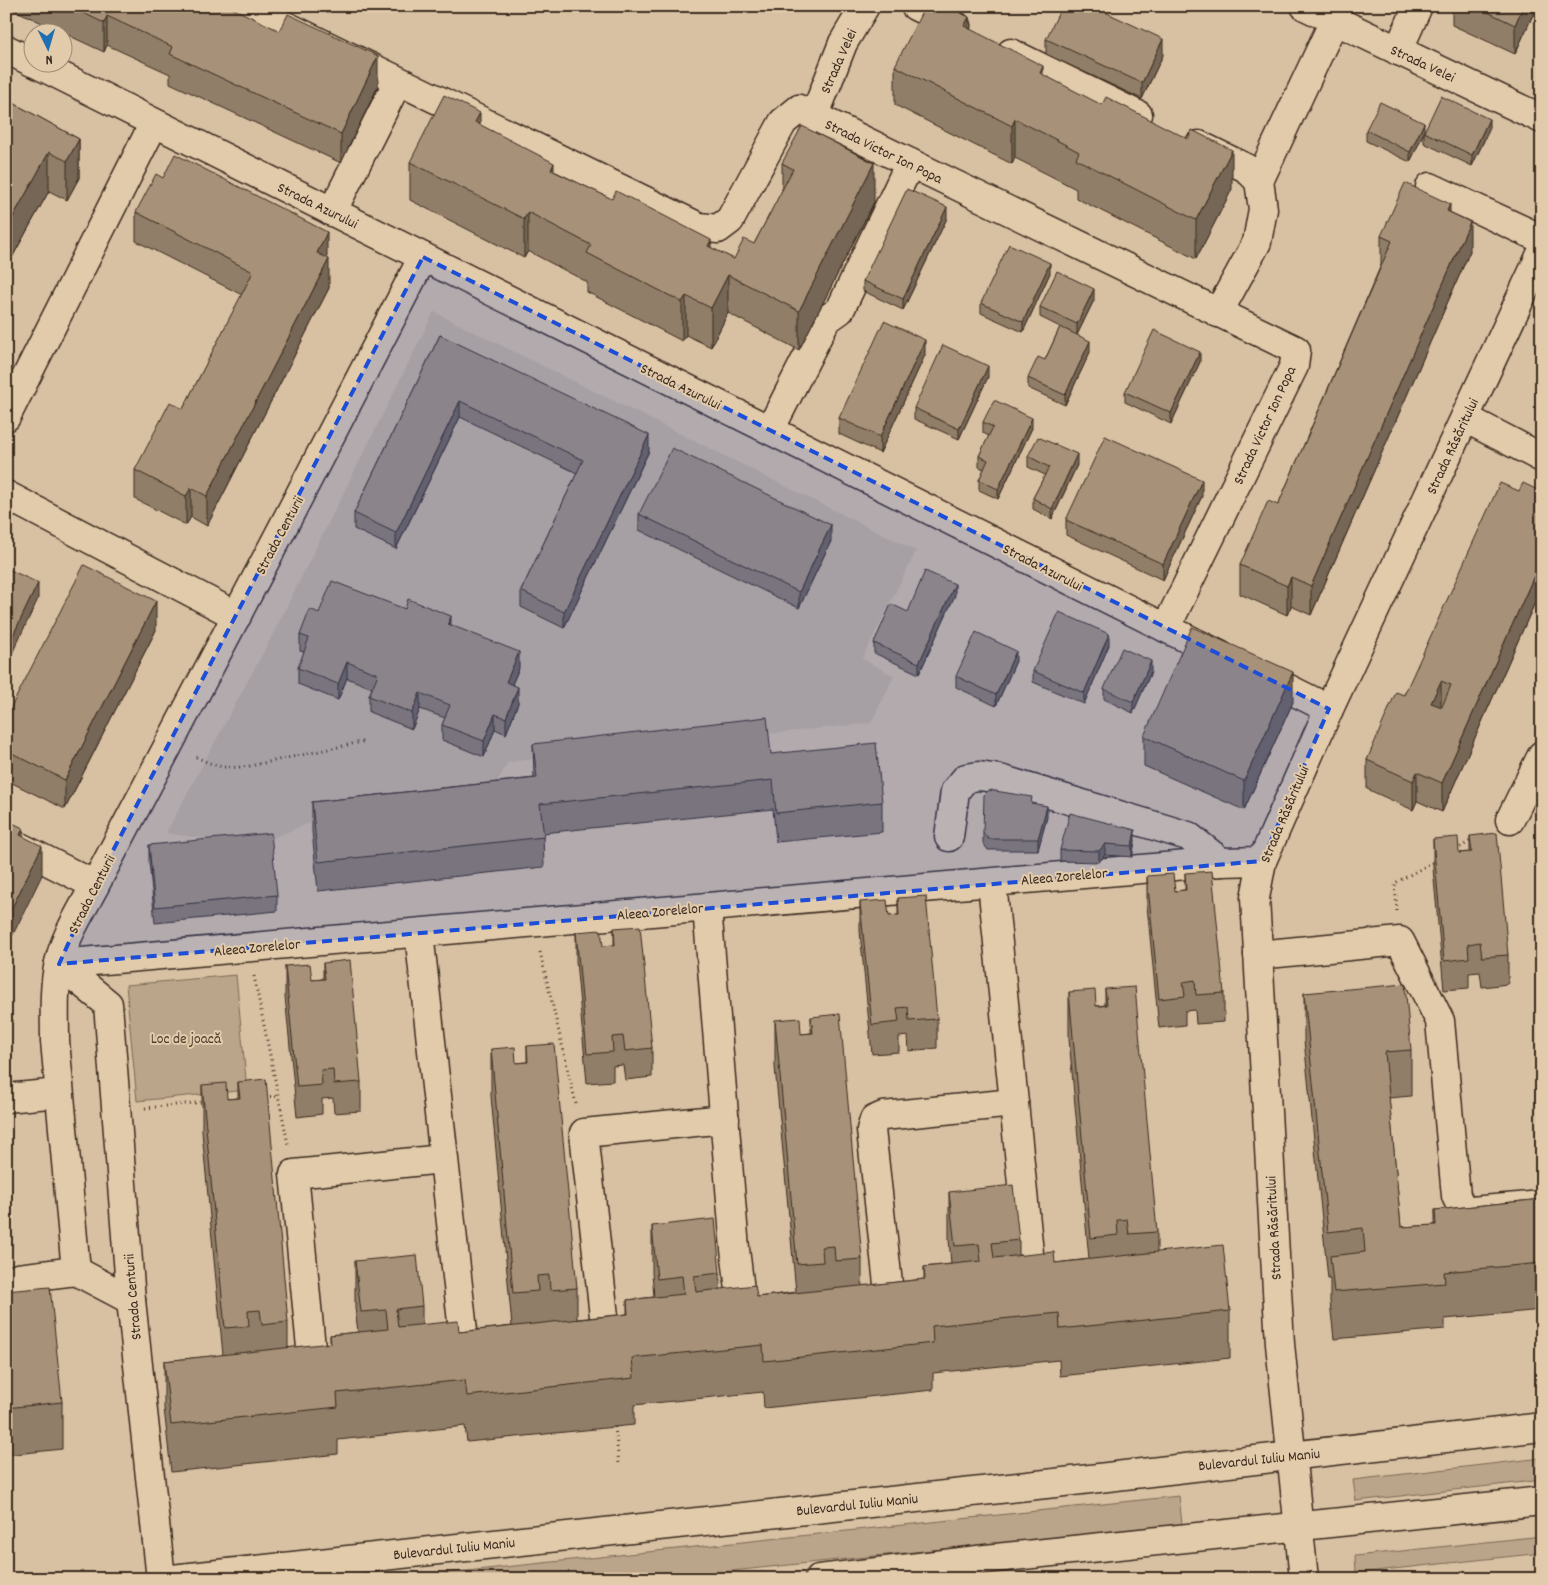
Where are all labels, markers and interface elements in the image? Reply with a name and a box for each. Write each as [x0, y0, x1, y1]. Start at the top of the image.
north arrow [22, 22, 72, 72]
street label: Strada Velei [816, 26, 864, 98]
street label: Strada Velei [1386, 40, 1458, 89]
text: N [45, 49, 53, 69]
street label: Strada Victor Ion Popa [821, 115, 947, 191]
street label: Strada Azurului [273, 178, 361, 236]
street label: Strada Azurului [636, 359, 724, 417]
street label: Strada Victor Ion Popa [1229, 362, 1303, 489]
street label: Strada Răsăritului [1422, 395, 1486, 499]
street label: Strada Centurii [251, 492, 311, 579]
street label: Strada Azurului [998, 539, 1086, 599]
street label: Strada Răsăritului [1255, 762, 1316, 867]
street label: Strada Centurii [63, 851, 122, 938]
street label: Aleea Zorelelor [1020, 863, 1109, 893]
street label: Aleea Zorelelor [616, 898, 705, 928]
street label: Aleea Zorelelor [213, 934, 302, 964]
park label: Loc de joacă [151, 1029, 222, 1051]
street label: Strada Răsăritului [1261, 1175, 1289, 1280]
street label: Strada Centurii [119, 1253, 149, 1341]
street label: Bulevardul Iuliu Maniu [1197, 1444, 1321, 1478]
street label: Bulevardul Iuliu Maniu [795, 1489, 919, 1523]
street label: Bulevardul Iuliu Maniu [392, 1533, 516, 1567]

